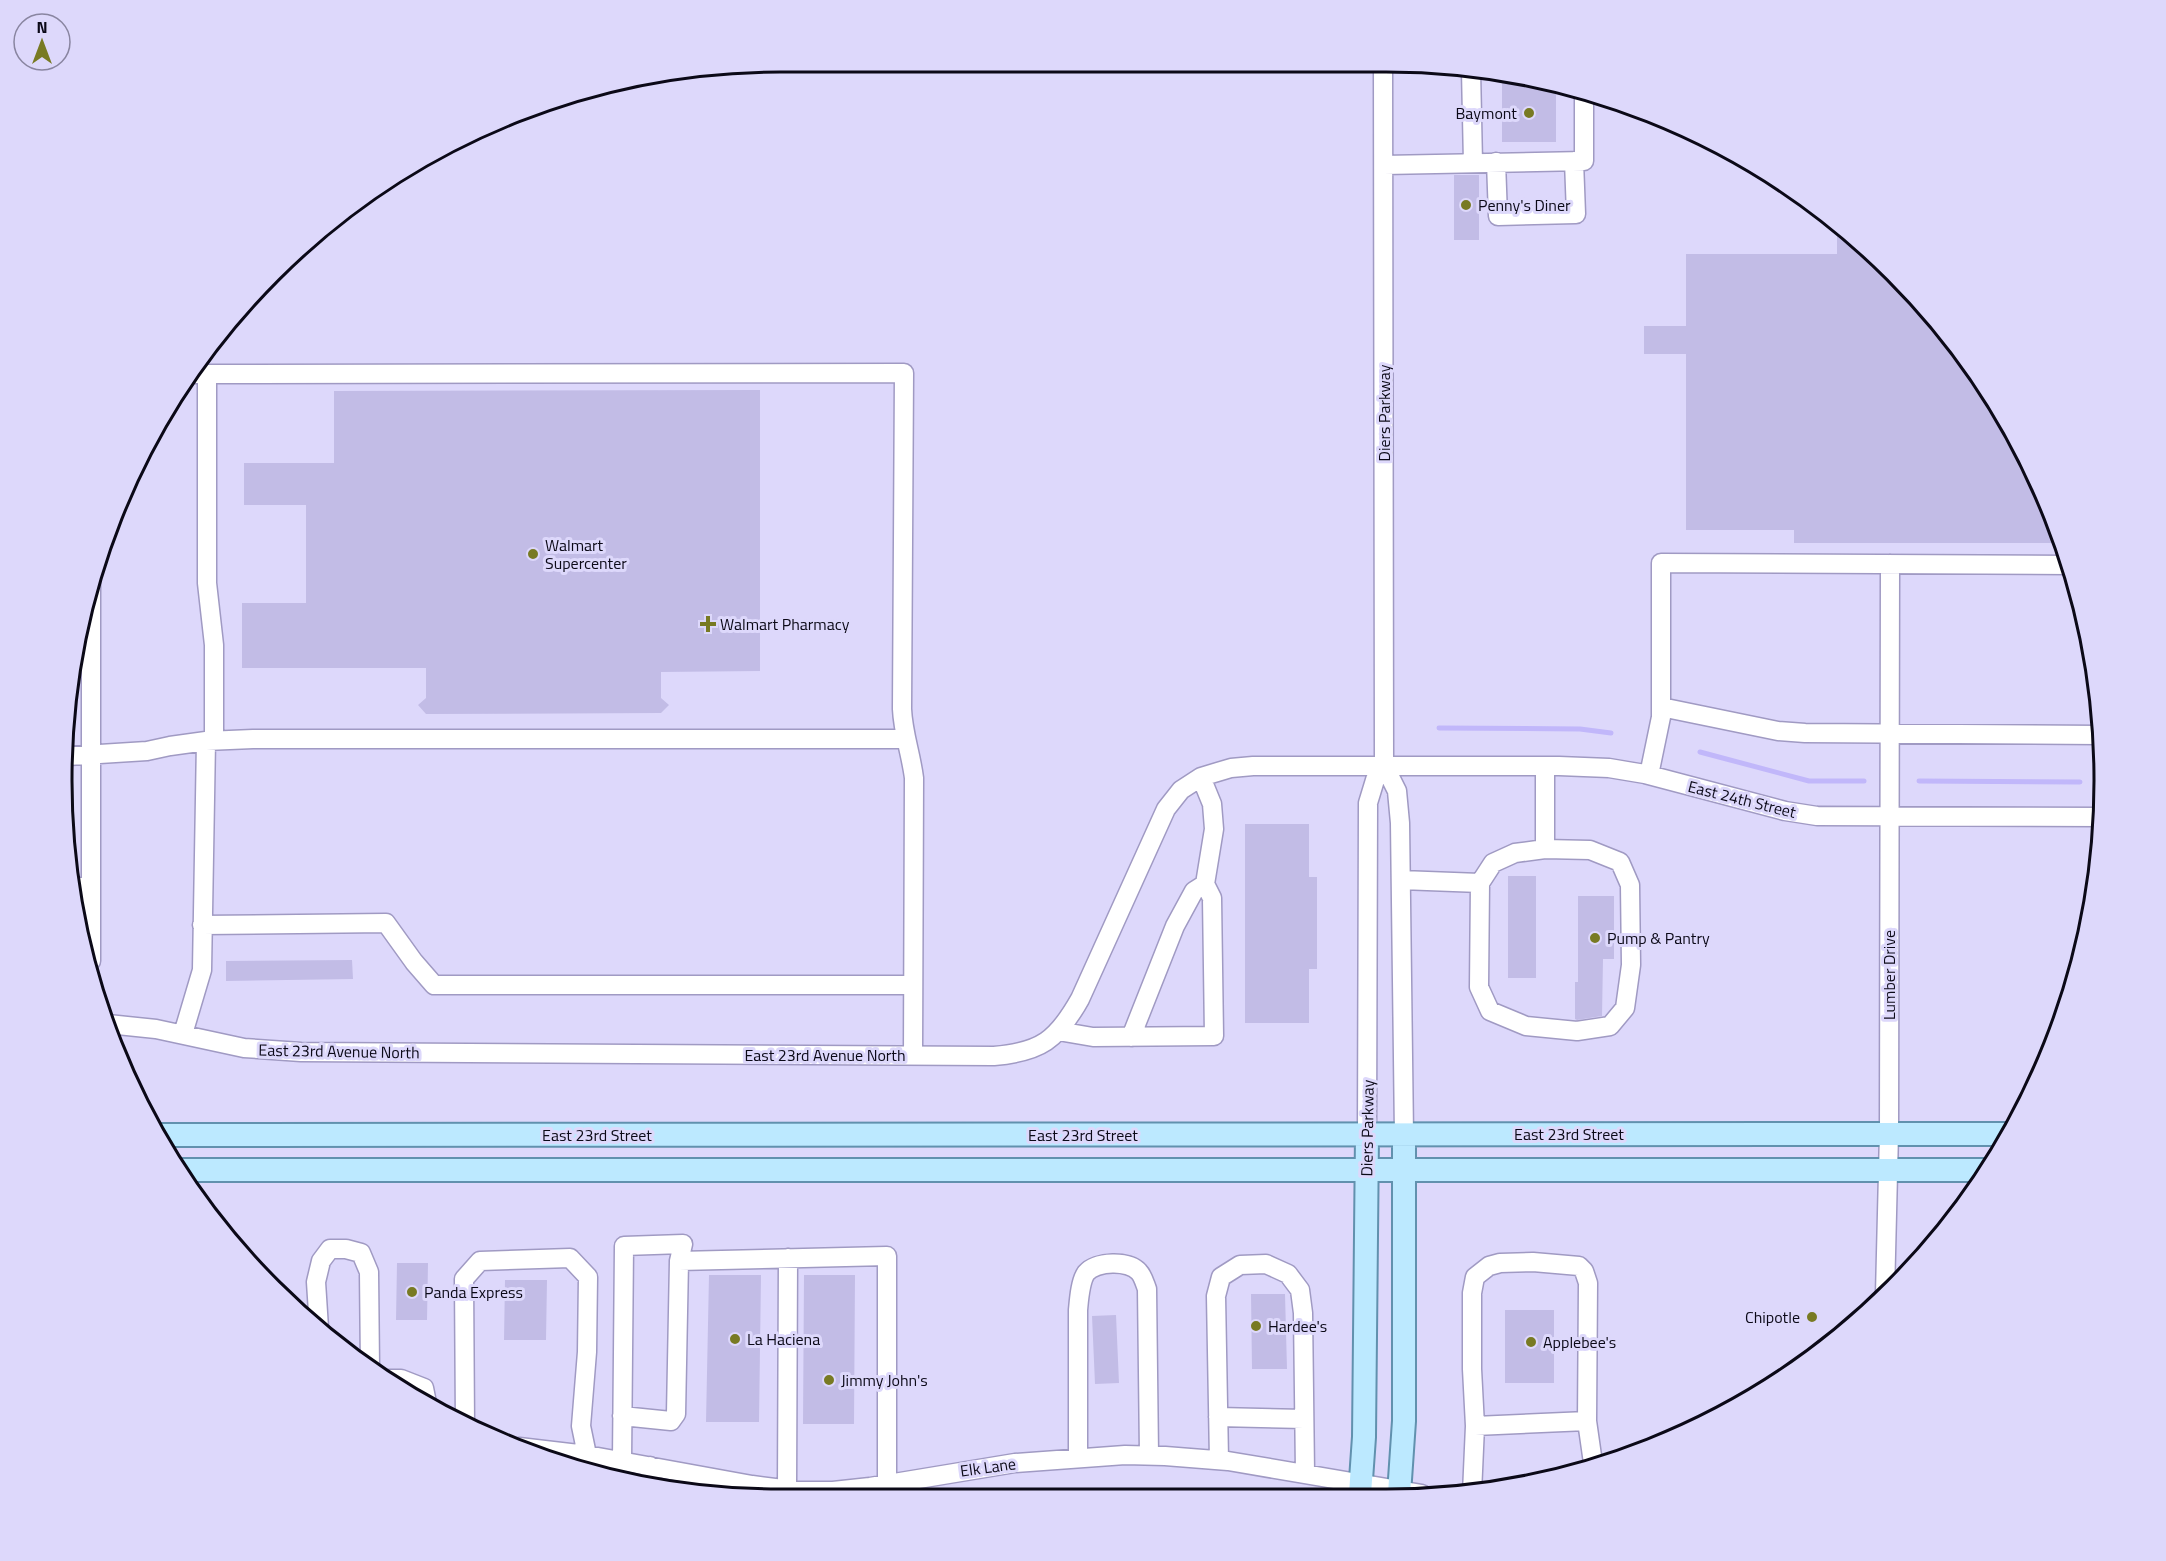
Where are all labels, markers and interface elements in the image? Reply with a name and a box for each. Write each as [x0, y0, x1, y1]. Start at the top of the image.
north arrow [12, 12, 72, 72]
text: N [36, 15, 48, 39]
place label: Baymont [1455, 101, 1517, 125]
marker: Baymont [1522, 106, 1536, 120]
place label: Penny's Diner [1478, 193, 1571, 217]
marker: Penny's Diner [1459, 198, 1473, 212]
street label: Diers Parkway [1372, 364, 1396, 461]
place label: Walmart Supercenter [545, 533, 627, 575]
marker: Walmart Supercenter [526, 547, 540, 561]
place label: Walmart Pharmacy [720, 612, 850, 636]
marker: Walmart Pharmacy [701, 617, 715, 631]
street label: East 24th Street [1686, 774, 1799, 824]
place label: Pump & Pantry [1607, 926, 1710, 950]
street label: Lumber Drive [1877, 930, 1901, 1020]
marker: Pump & Pantry [1588, 931, 1602, 945]
street label: East 23rd Avenue North [258, 1038, 420, 1064]
street label: East 23rd Avenue North [744, 1043, 906, 1067]
street label: Diers Parkway [1354, 1079, 1380, 1177]
street label: East 23rd Street [1514, 1122, 1624, 1146]
street label: East 23rd Street [542, 1123, 652, 1147]
street label: East 23rd Street [1028, 1123, 1138, 1147]
place label: Panda Express [424, 1280, 523, 1304]
marker: Panda Express [405, 1285, 419, 1299]
place label: Chipotle [1745, 1305, 1800, 1329]
marker: Chipotle [1805, 1310, 1819, 1324]
place label: Hardee's [1268, 1314, 1327, 1338]
marker: Hardee's [1249, 1319, 1263, 1333]
place label: La Haciena [747, 1327, 820, 1351]
place label: Applebee's [1543, 1330, 1616, 1354]
marker: La Haciena [728, 1332, 742, 1346]
marker: Applebee's [1524, 1335, 1538, 1349]
place label: Jimmy John's [841, 1368, 928, 1392]
marker: Jimmy John's [822, 1373, 836, 1387]
street label: Elk Lane [959, 1451, 1017, 1483]

